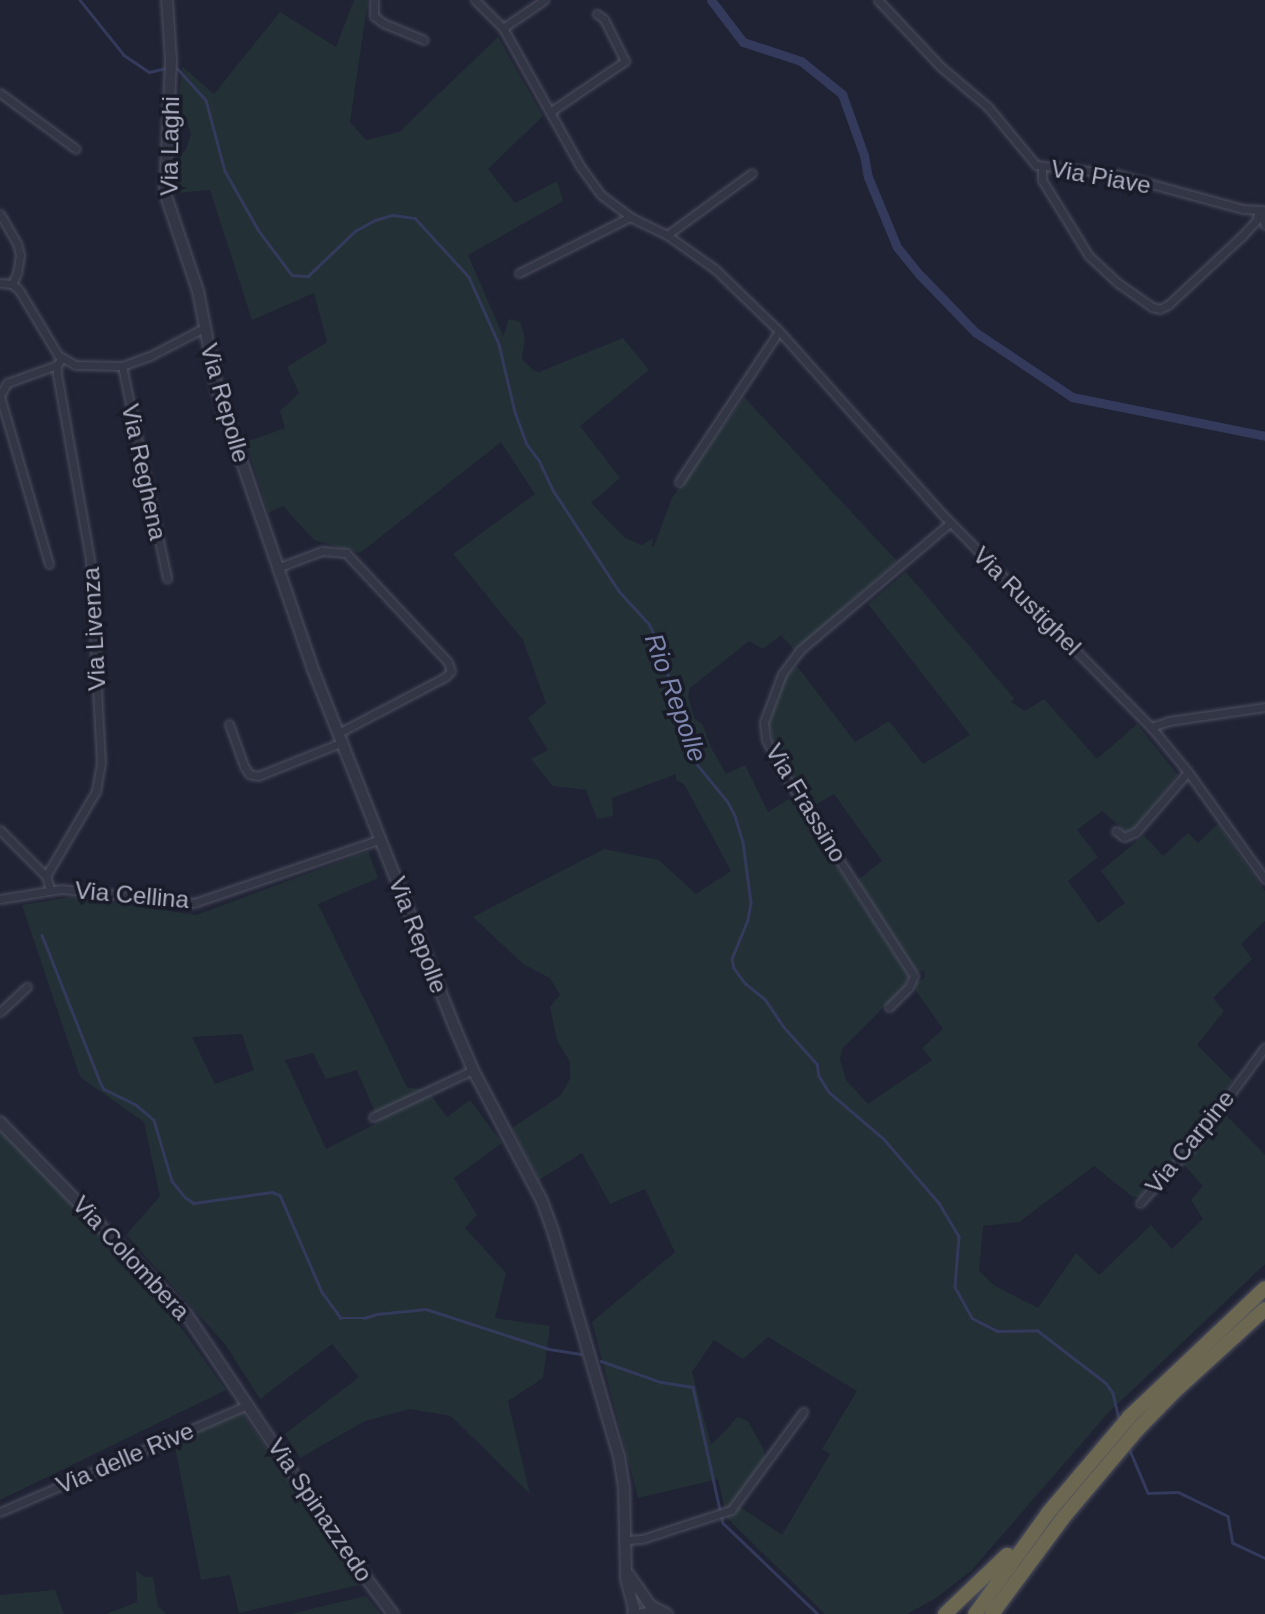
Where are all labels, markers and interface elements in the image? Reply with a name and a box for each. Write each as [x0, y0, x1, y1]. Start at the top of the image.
street label: Via Laghi [155, 96, 185, 196]
street label: Via Piave [1049, 154, 1153, 200]
street label: Via Repolle [194, 340, 256, 466]
street label: Via Reghena [116, 401, 172, 543]
street label: Via Rustighel [967, 541, 1087, 661]
street label: Via Livenza [76, 567, 112, 691]
water label: Rio Repolle [637, 630, 713, 766]
street label: Via Frassino [759, 739, 853, 867]
street label: Via Repolle [383, 873, 453, 997]
street label: Via Cellina [74, 876, 190, 914]
street label: Via Carpine [1139, 1084, 1241, 1200]
street label: Via Colombera [66, 1190, 196, 1326]
street label: Via delle Rive [52, 1416, 198, 1500]
street label: Via Spinazzedo [262, 1433, 378, 1587]

